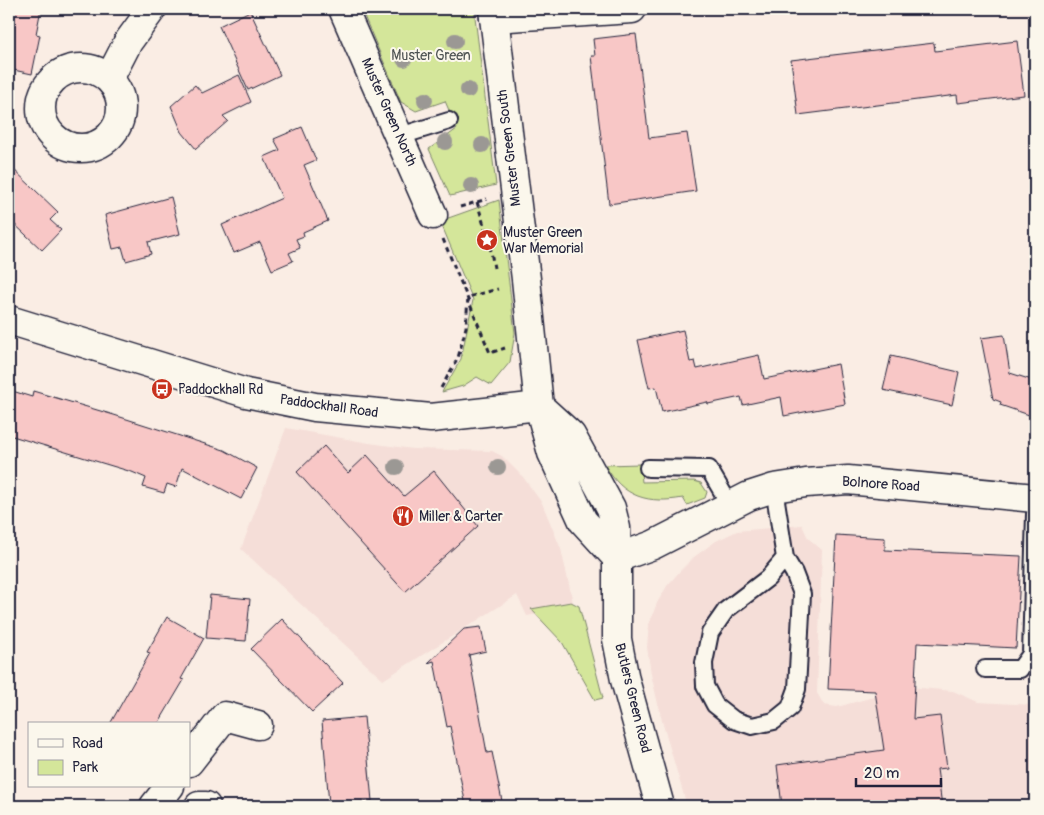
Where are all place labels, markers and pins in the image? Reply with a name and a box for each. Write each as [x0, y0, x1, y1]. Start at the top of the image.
place label: Muster Green War Memorial [503, 224, 584, 257]
place icon: Muster Green War Memorial [475, 228, 499, 252]
bus stop icon: Paddockhall Rd [150, 377, 174, 401]
place label: Paddockhall Rd [178, 381, 263, 398]
restaurant icon: Miller & Carter [391, 504, 415, 528]
place label: Miller & Carter [419, 508, 503, 525]

